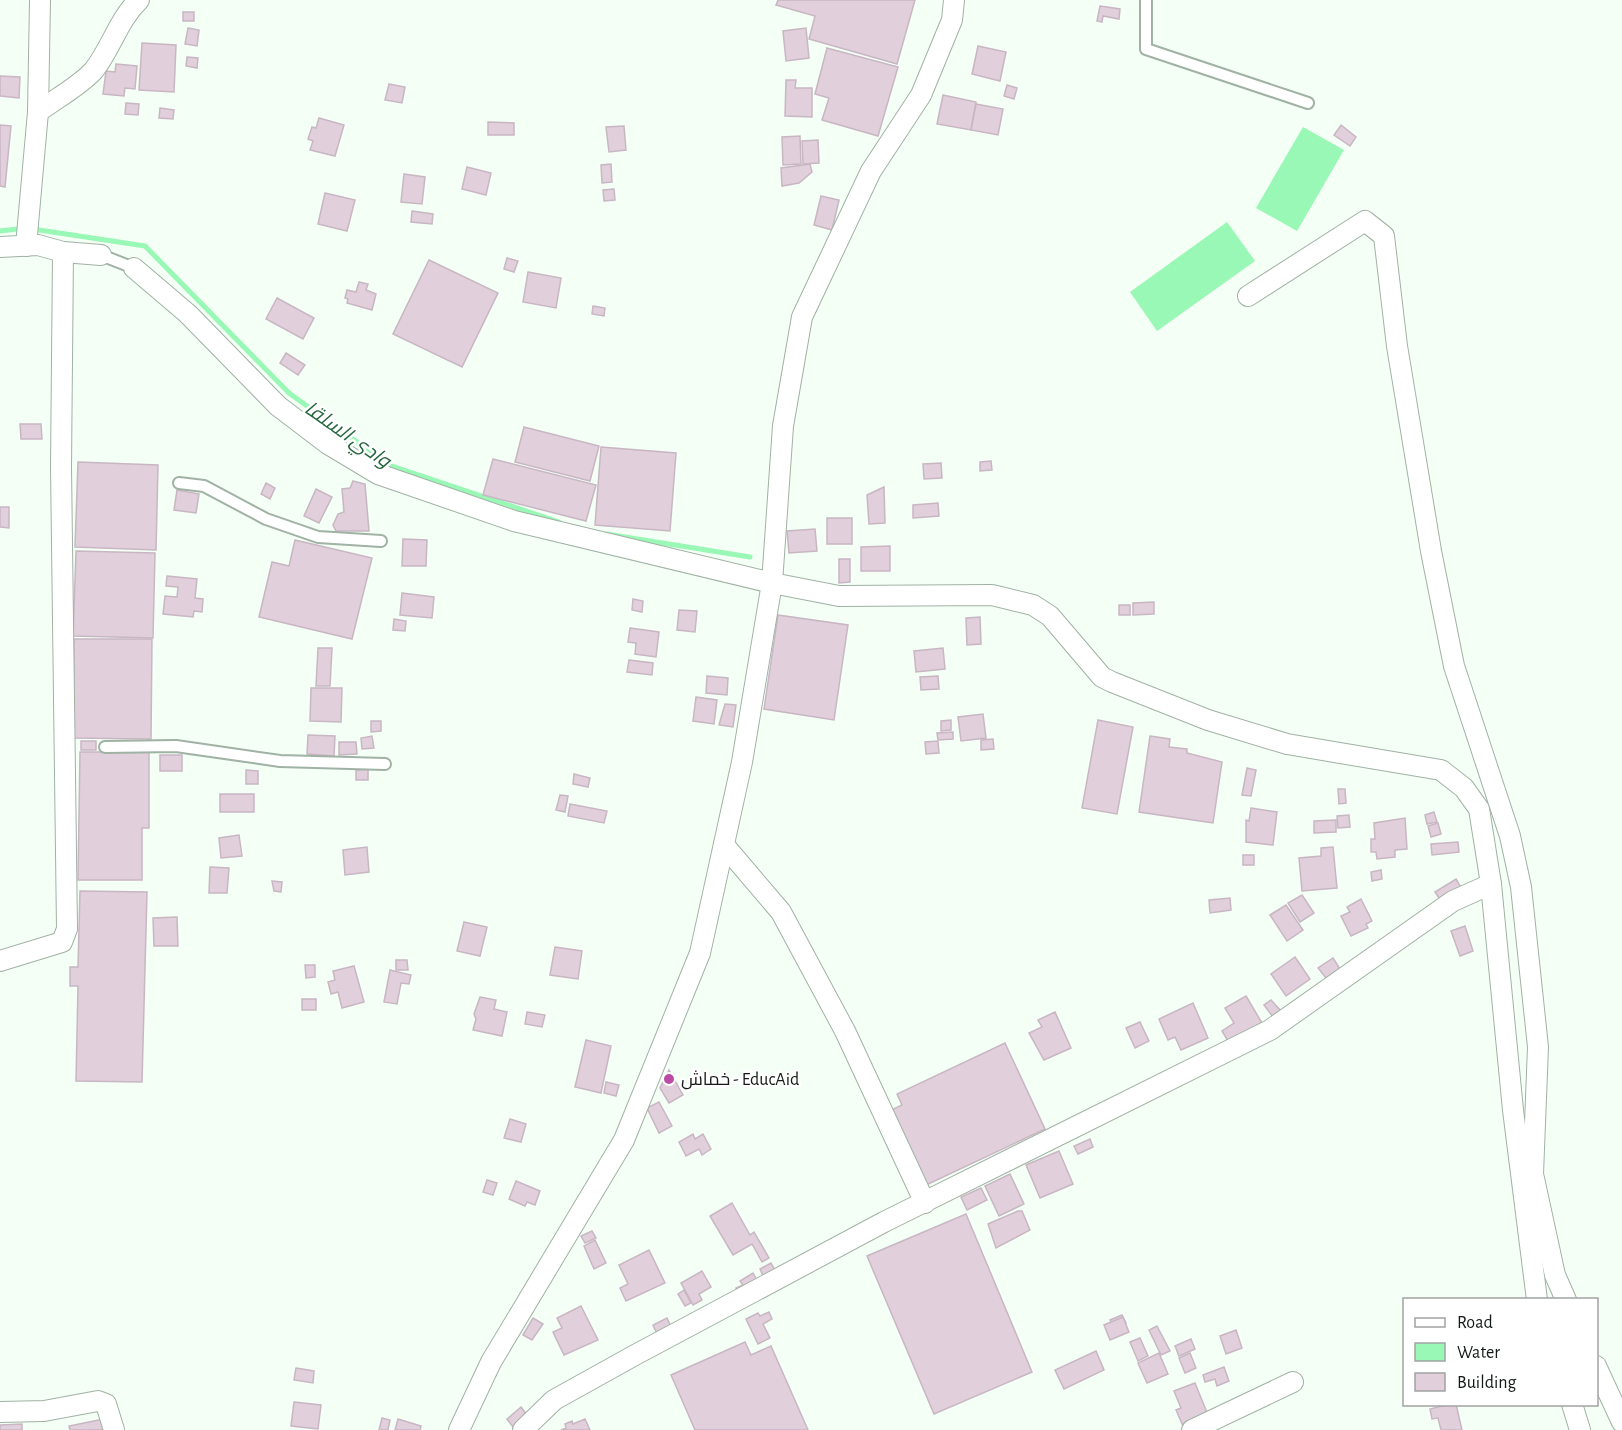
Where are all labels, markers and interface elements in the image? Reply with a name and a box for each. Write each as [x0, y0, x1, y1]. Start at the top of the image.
water label: وادي السلقا [298, 398, 395, 476]
place label: خماش - EducAid [681, 1070, 799, 1090]
marker: خماش - EducAid [662, 1072, 676, 1086]
legend [1403, 1298, 1598, 1406]
text: Road [1457, 1314, 1493, 1332]
text: Water [1457, 1344, 1500, 1362]
text: Building [1457, 1374, 1517, 1392]

